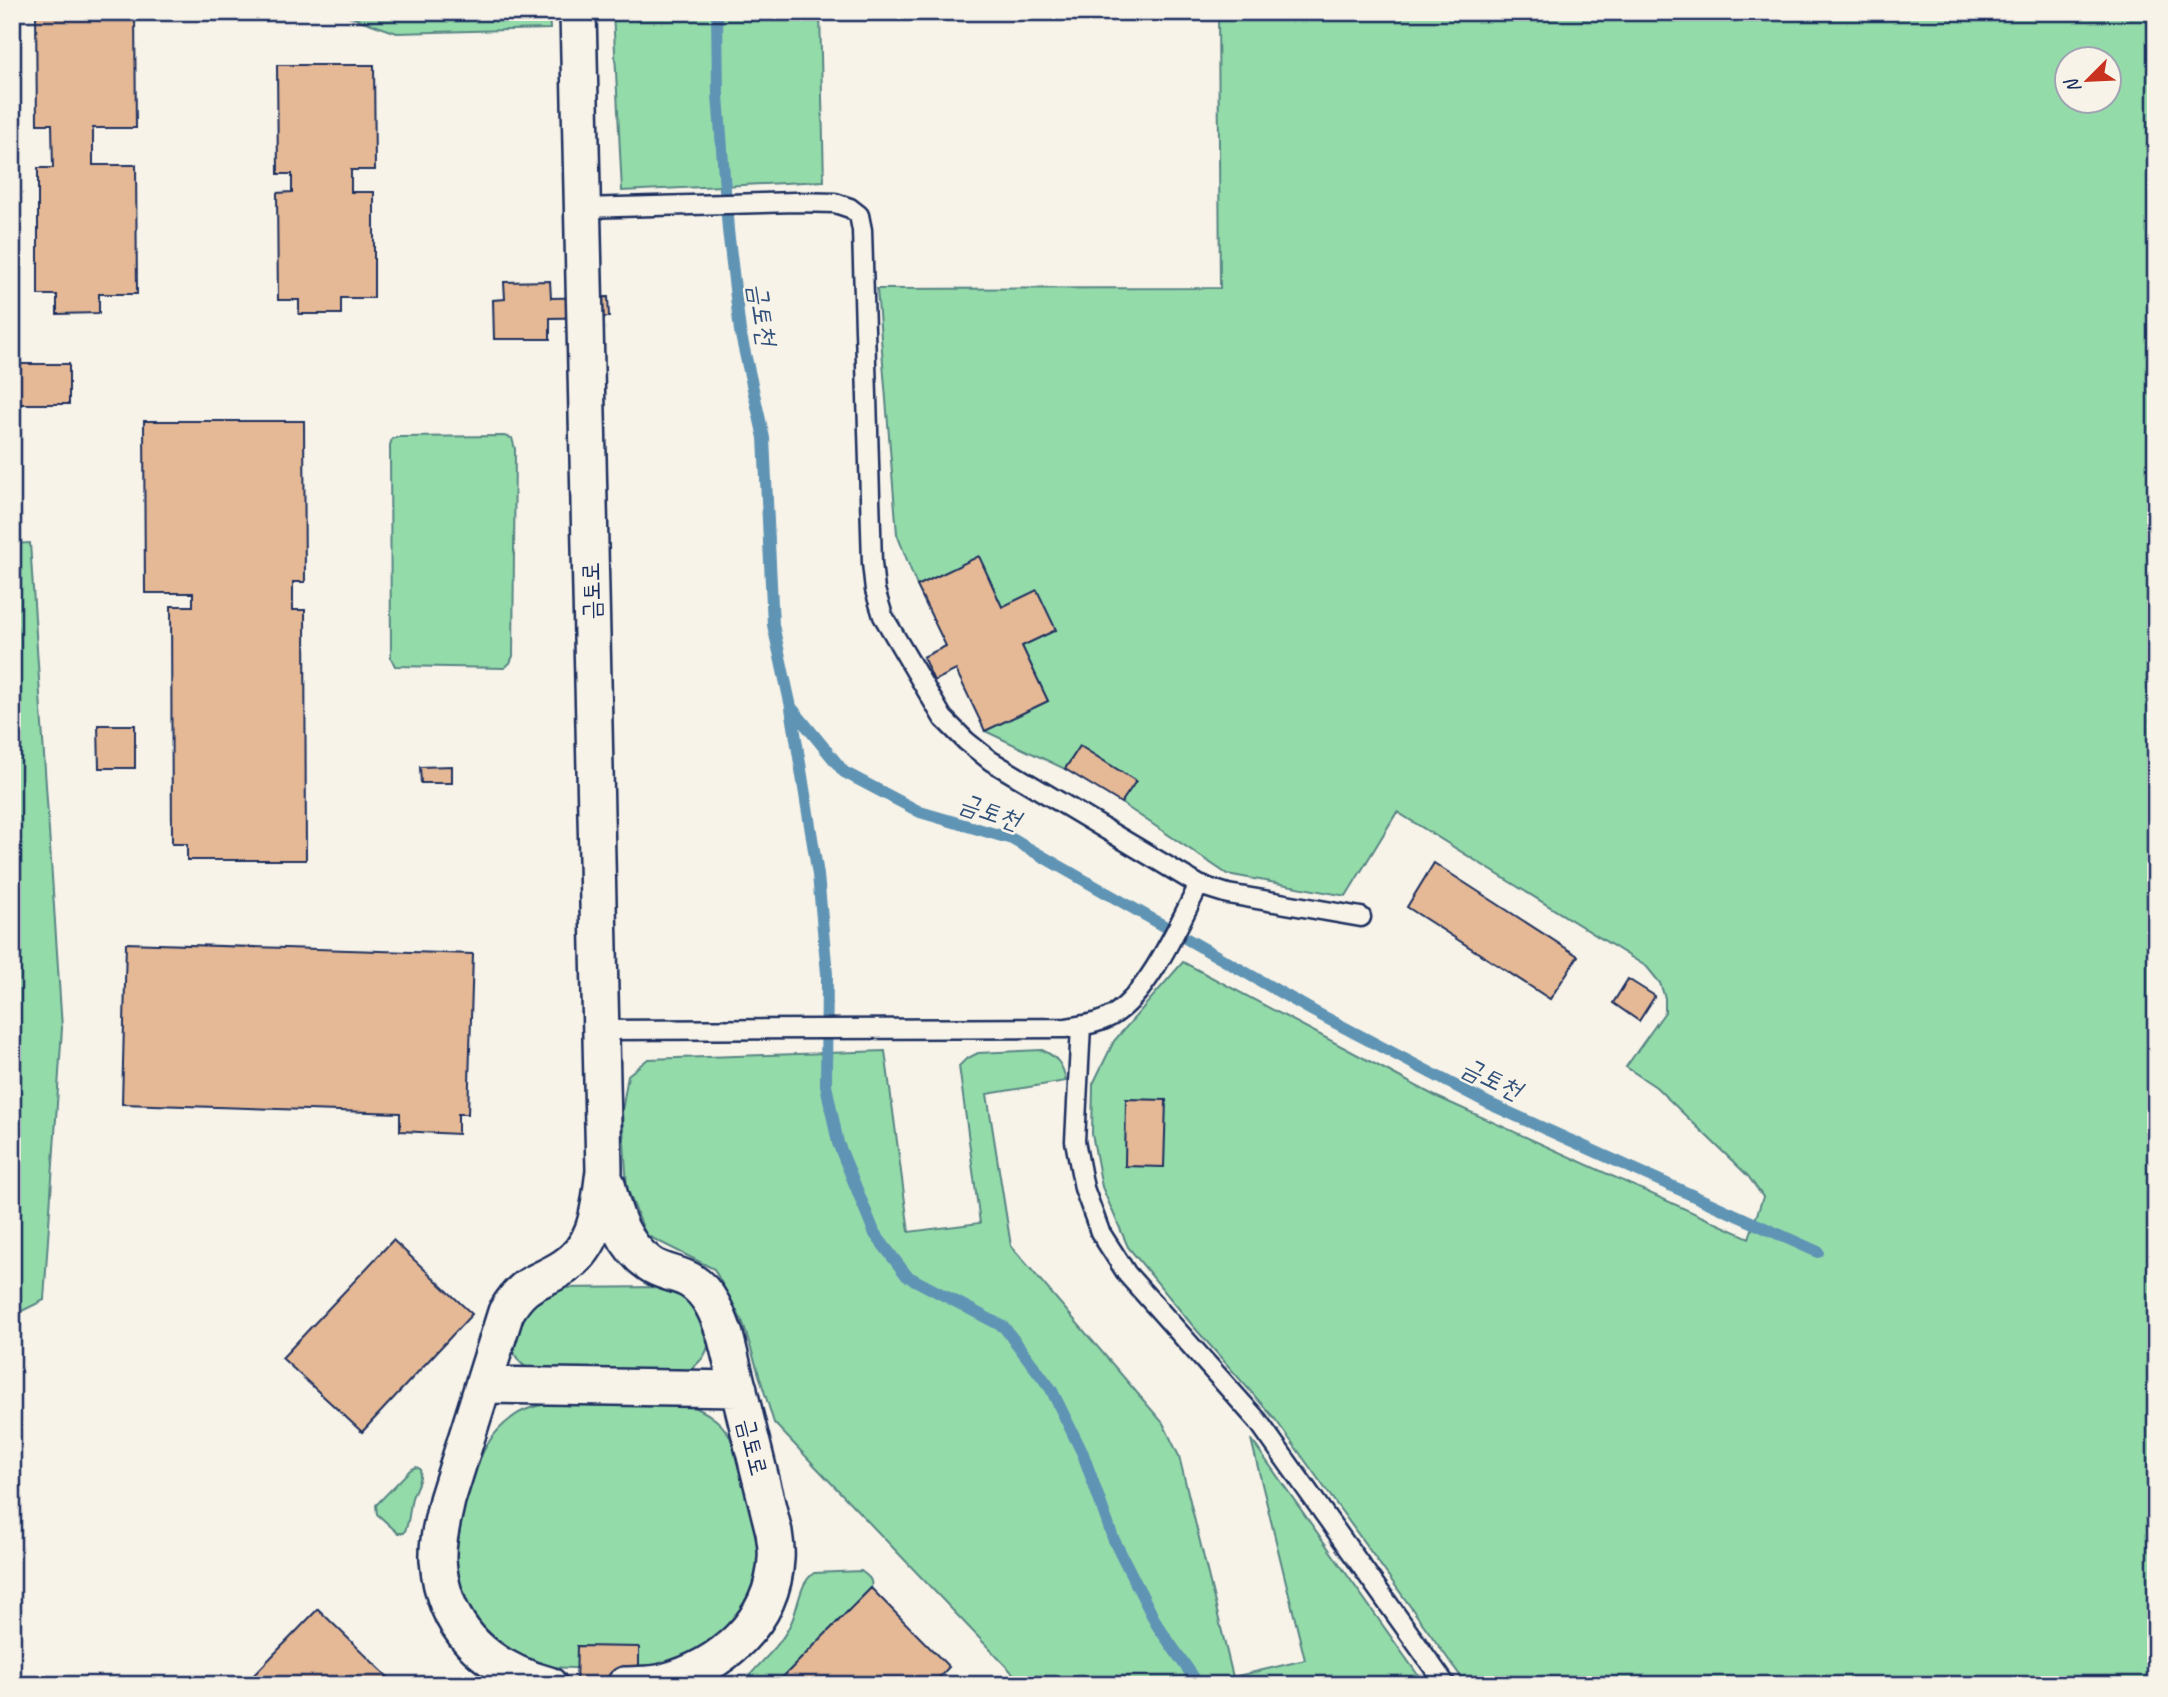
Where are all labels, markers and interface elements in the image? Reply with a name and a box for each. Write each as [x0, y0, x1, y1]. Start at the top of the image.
north arrow [2052, 46, 2122, 116]
text: N [2059, 73, 2087, 97]
water label: 금토천 [741, 281, 784, 351]
street label: 금토로 [575, 562, 607, 620]
water label: 금토천 [955, 786, 1028, 838]
water label: 금토천 [1456, 1050, 1530, 1108]
street label: 금토로 [731, 1415, 775, 1479]

